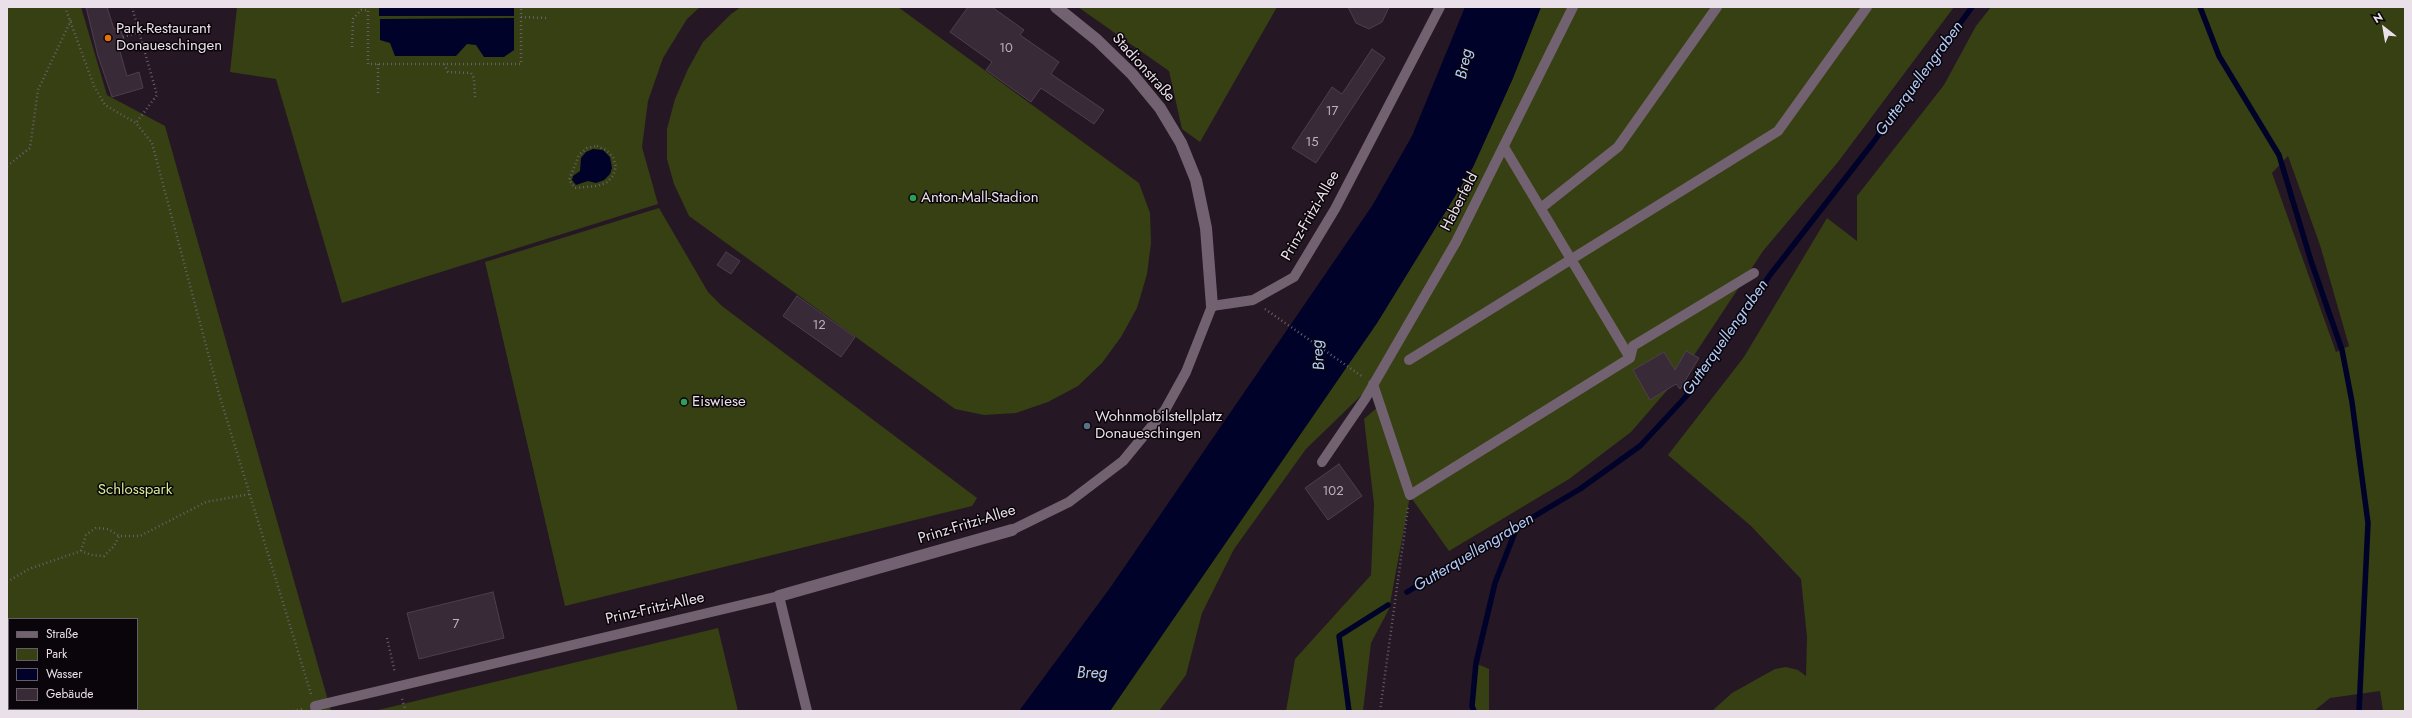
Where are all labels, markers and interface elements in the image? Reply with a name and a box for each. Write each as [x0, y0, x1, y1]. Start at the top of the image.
north arrow [2364, 8, 2404, 48]
text: N [2370, 9, 2386, 27]
water label: Gutterquellengraben [1872, 18, 1968, 140]
place label: Park-Restaurant Donaueschingen [116, 20, 222, 55]
street label: Stadionstraße [1108, 30, 1178, 106]
marker: Park-Restaurant Donaueschingen [103, 33, 113, 43]
house number: 10 [999, 41, 1013, 57]
water label: Breg [1453, 47, 1477, 81]
house number: 17 [1326, 104, 1338, 120]
house number: 15 [1305, 135, 1319, 151]
street label: Prinz-Fritzi-Allee [1278, 168, 1344, 264]
street label: Haberfeld [1438, 170, 1482, 234]
place label: Anton-Mall-Stadion [921, 189, 1039, 207]
marker: Anton-Mall-Stadion [908, 193, 918, 203]
water label: Gutterquellengraben [1679, 276, 1773, 400]
house number: 12 [812, 318, 826, 334]
water label: Breg [1308, 339, 1330, 371]
place label: Eiswiese [692, 393, 746, 411]
marker: Eiswiese [679, 397, 689, 407]
place label: Wohnmobilstellplatz Donaueschingen [1095, 408, 1222, 443]
marker: Wohnmobilstellplatz Donaueschingen [1082, 421, 1092, 431]
park label: Schlosspark [98, 481, 172, 499]
house number: 102 [1322, 484, 1344, 500]
street label: Prinz-Fritzi-Allee [916, 502, 1018, 548]
water label: Gutterquellengraben [1410, 509, 1538, 597]
street label: Prinz-Fritzi-Allee [604, 589, 706, 629]
house number: 7 [453, 617, 459, 633]
legend [8, 618, 138, 710]
text: Straße [46, 625, 78, 643]
text: Park [46, 645, 67, 663]
water label: Breg [1077, 664, 1107, 684]
text: Wasser [46, 665, 82, 683]
text: Gebäude [46, 685, 93, 703]

